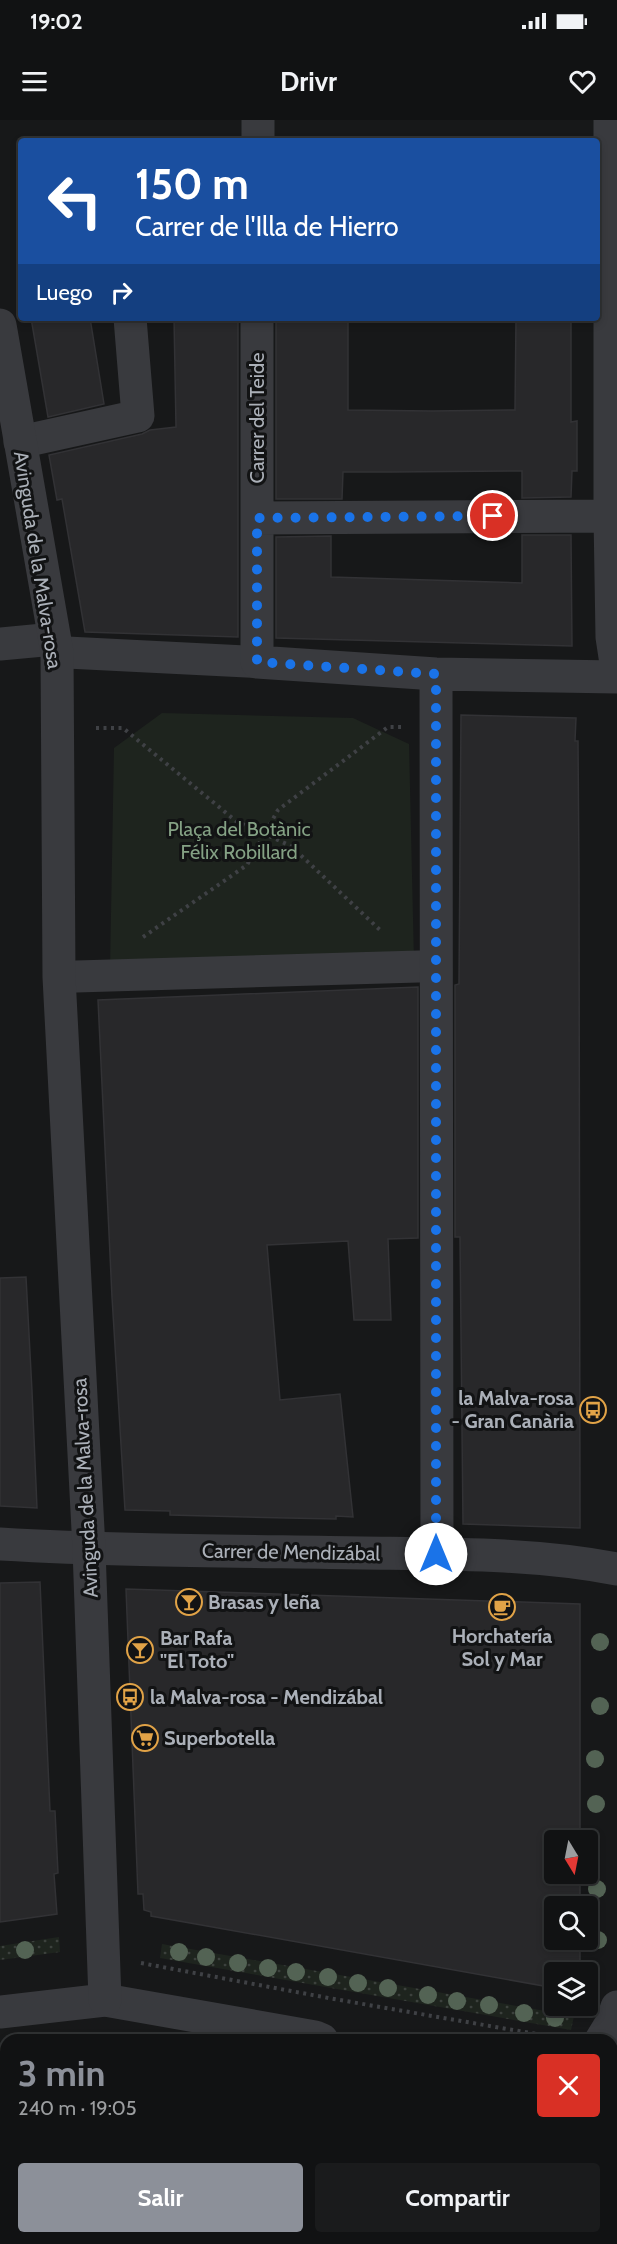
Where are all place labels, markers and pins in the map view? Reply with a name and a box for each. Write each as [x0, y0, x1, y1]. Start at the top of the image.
pin [467, 490, 518, 541]
place label: la Malva-rosa - Gran Canària [452, 1386, 574, 1433]
bus stop icon: la Malva-rosa - Gran Canària [578, 1395, 608, 1425]
bar icon: Brasas y leña [174, 1587, 204, 1617]
place label: Brasas y leña [208, 1590, 320, 1614]
cafe icon: Horchatería Sol y Mar [487, 1592, 517, 1622]
place label: Horchatería Sol y Mar [452, 1624, 552, 1671]
place label: Bar Rafa "El Toto" [160, 1626, 234, 1673]
bar icon: Bar Rafa "El Toto" [125, 1635, 155, 1665]
bus stop icon: la Malva-rosa - Mendizábal [115, 1682, 145, 1712]
place label: la Malva-rosa - Mendizábal [150, 1685, 383, 1709]
supermarket icon: Superbotella [130, 1723, 160, 1753]
place label: Superbotella [164, 1726, 275, 1750]

